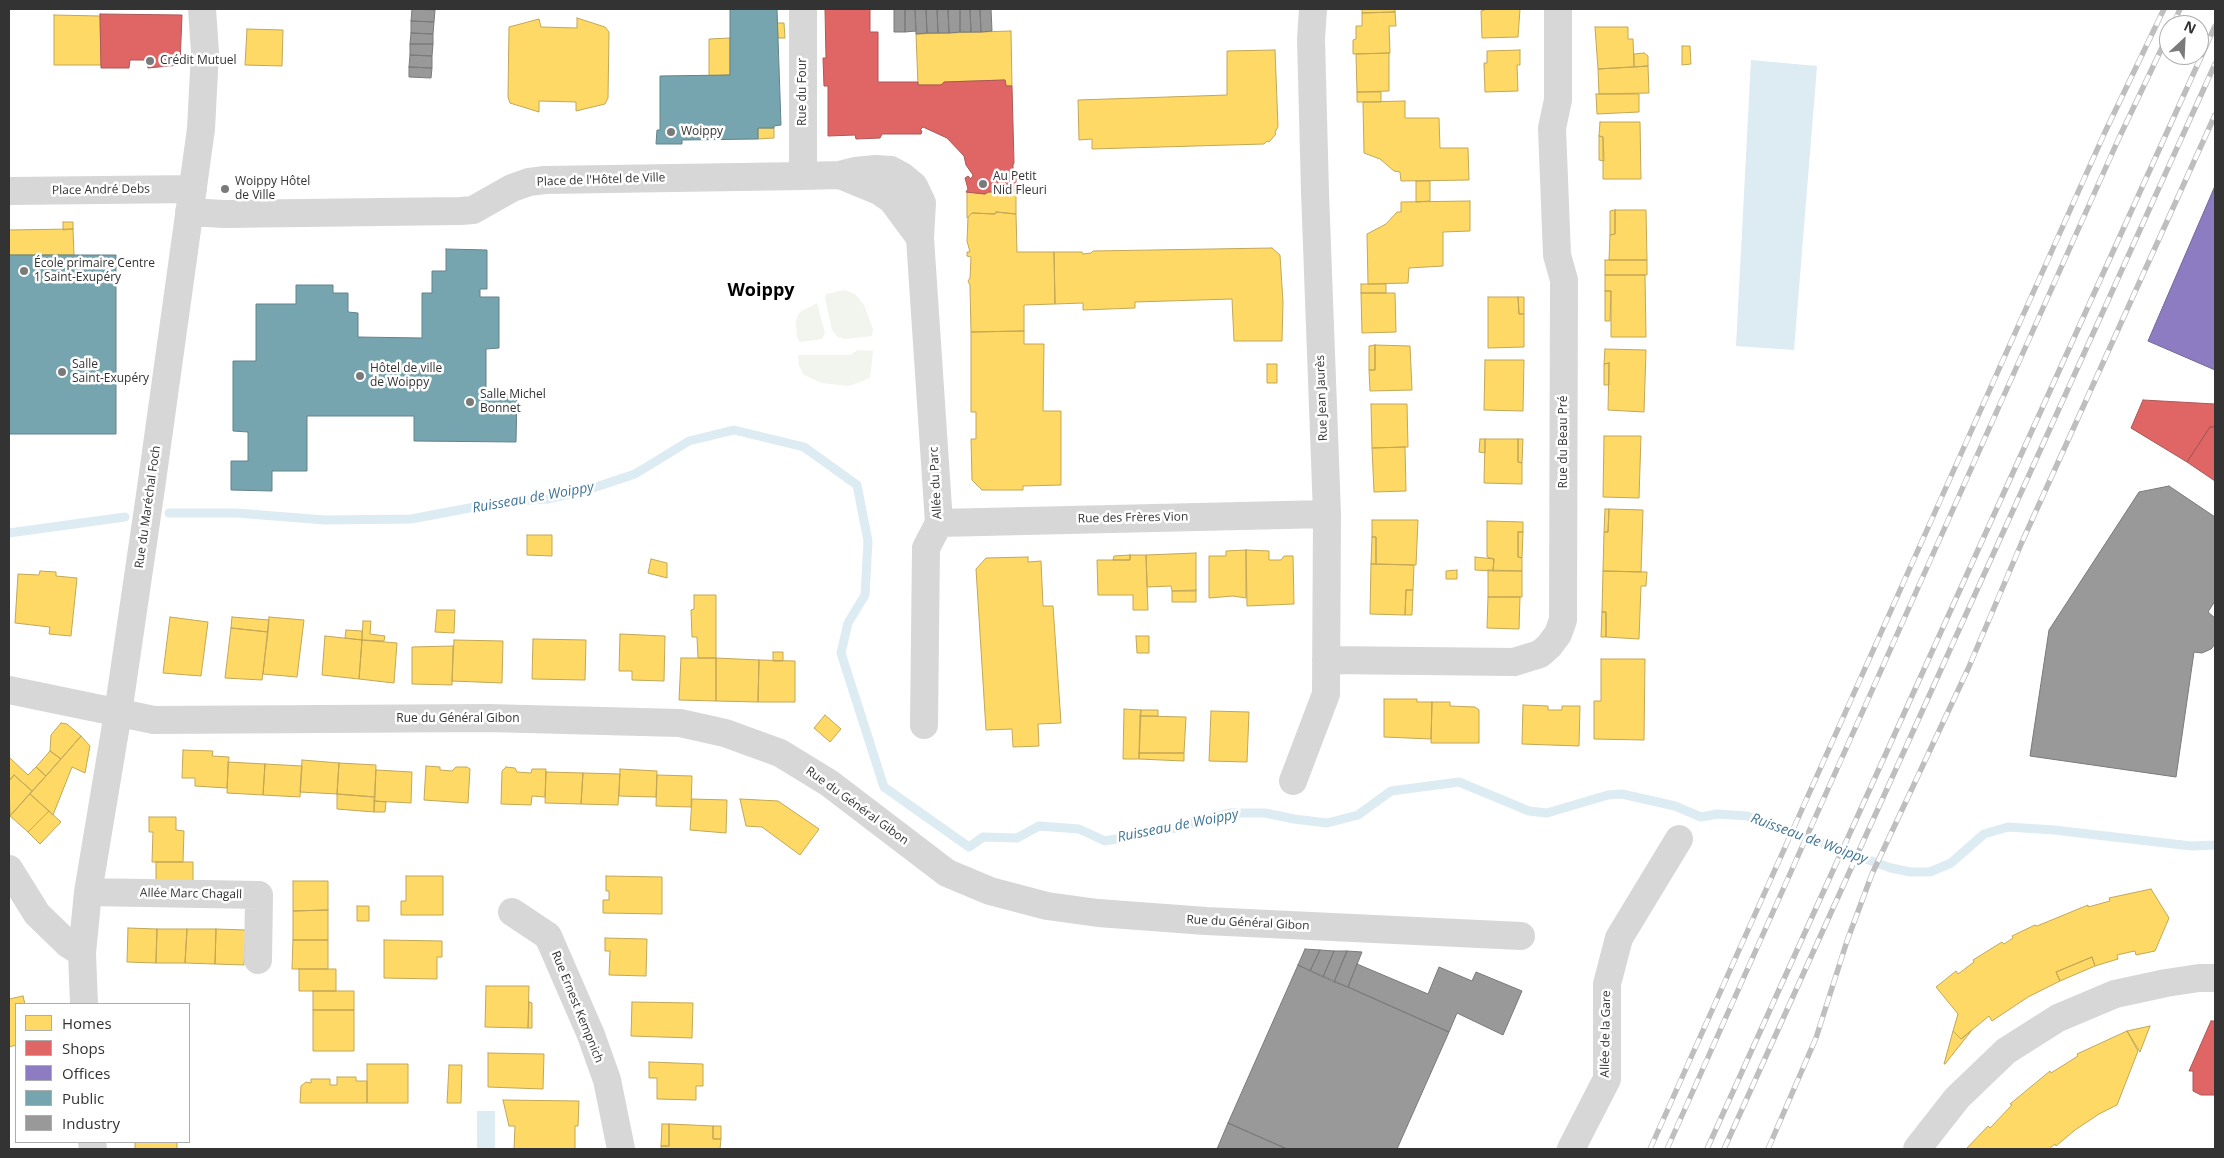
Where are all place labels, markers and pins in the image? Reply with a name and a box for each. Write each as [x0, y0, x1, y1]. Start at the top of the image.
place label: Crédit Mutuel [160, 54, 237, 68]
marker: Crédit Mutuel [144, 55, 156, 67]
place label: Woippy [681, 125, 723, 139]
marker: Woippy [665, 126, 677, 138]
place label: Au Petit Nid Fleuri [993, 170, 1047, 198]
place label: Woippy Hôtel de Ville [235, 175, 310, 203]
marker: Au Petit Nid Fleuri [977, 178, 989, 190]
marker: Woippy Hôtel de Ville [219, 183, 231, 195]
place label: École primaire Centre 1 Saint-Exupéry [34, 257, 155, 285]
marker: École primaire Centre 1 Saint-Exupéry [18, 265, 30, 277]
place label: Salle Saint-Exupéry [72, 358, 149, 386]
place label: Hôtel de ville de Woippy [370, 362, 442, 390]
marker: Salle Saint-Exupéry [56, 366, 68, 378]
marker: Hôtel de ville de Woippy [354, 370, 366, 382]
place label: Salle Michel Bonnet [480, 388, 546, 416]
marker: Salle Michel Bonnet [464, 396, 476, 408]

